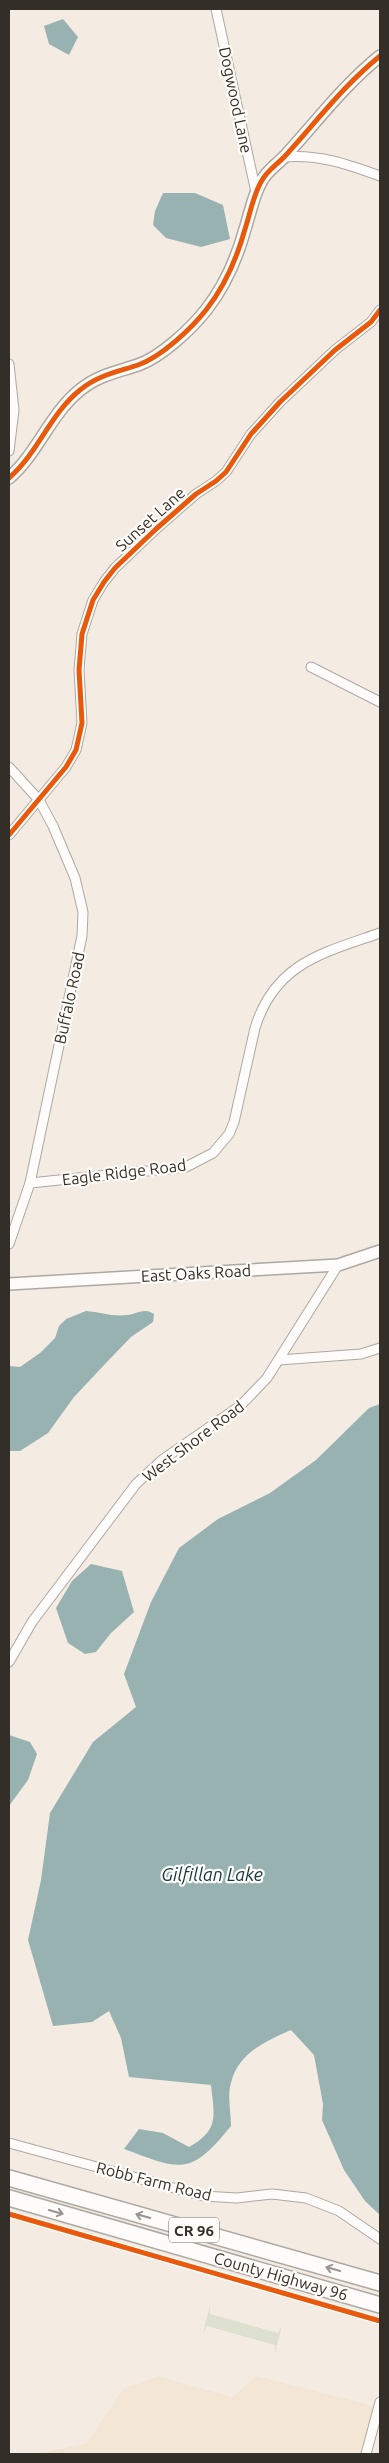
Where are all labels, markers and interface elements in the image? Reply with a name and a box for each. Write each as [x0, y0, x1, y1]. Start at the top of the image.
street label: Dogwood Lane [216, 45, 256, 155]
street label: Sunset Lane [112, 483, 188, 555]
street label: Buffalo Road [50, 950, 88, 1046]
street label: Eagle Ridge Road [61, 1155, 187, 1189]
street label: East Oaks Road [140, 1261, 252, 1285]
street label: West Shore Road [139, 1397, 247, 1485]
water label: Gilfillan Lake [161, 1864, 263, 1885]
street label: Robb Farm Road [95, 2158, 213, 2204]
one-way arrow [47, 2207, 63, 2217]
one-way arrow [136, 2210, 152, 2220]
road number: CR 96 [169, 2218, 219, 2242]
street label: County Highway 96 [212, 2248, 350, 2304]
one-way arrow [326, 2264, 342, 2274]

